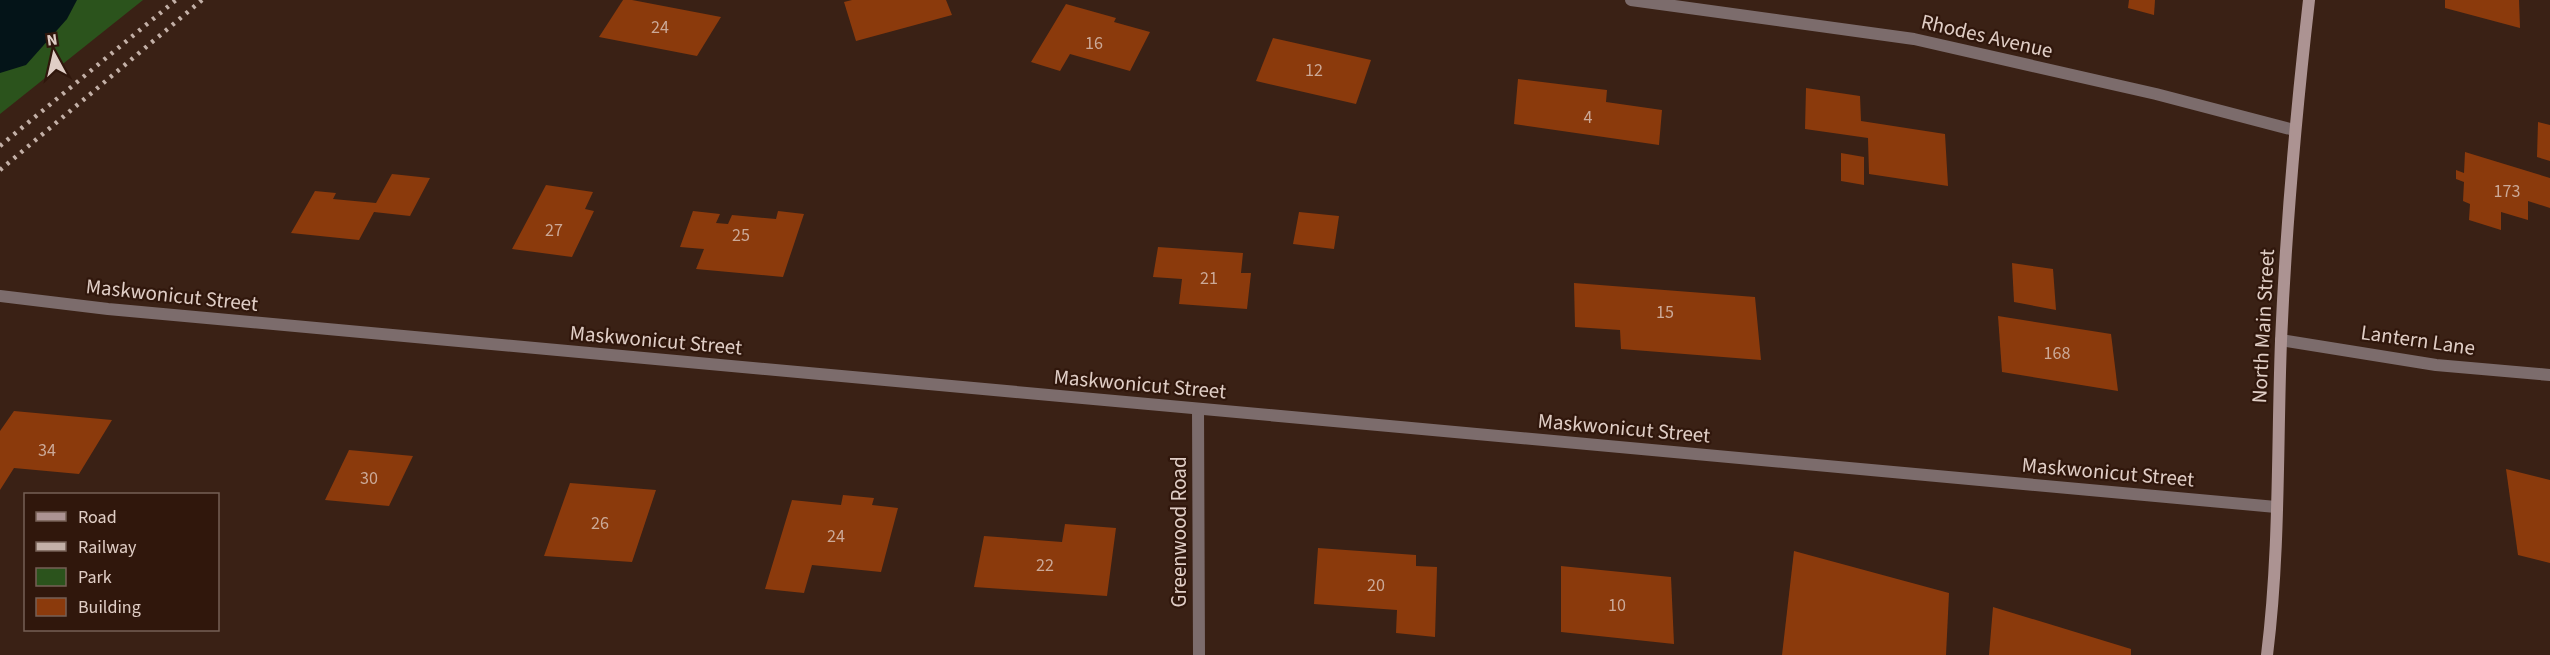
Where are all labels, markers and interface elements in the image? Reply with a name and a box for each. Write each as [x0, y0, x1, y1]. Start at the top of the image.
street label: Rhodes Avenue [1918, 6, 2056, 66]
house number: 24 [651, 15, 669, 40]
north arrow [24, 24, 84, 84]
text: N [45, 29, 59, 52]
house number: 16 [1085, 31, 1103, 56]
house number: 12 [1305, 58, 1323, 83]
house number: 4 [1584, 105, 1593, 130]
house number: 173 [2494, 179, 2520, 204]
house number: 27 [545, 218, 563, 243]
house number: 25 [732, 223, 750, 248]
street label: North Main Street [2244, 248, 2282, 404]
house number: 21 [1200, 266, 1218, 291]
street label: Maskwonicut Street [84, 271, 260, 319]
house number: 15 [1656, 300, 1674, 325]
street label: Lantern Lane [2359, 317, 2477, 363]
street label: Maskwonicut Street [569, 318, 743, 362]
house number: 168 [2044, 341, 2070, 366]
street label: Maskwonicut Street [1053, 362, 1227, 406]
street label: Maskwonicut Street [1537, 406, 1711, 450]
house number: 34 [38, 438, 56, 463]
street label: Maskwonicut Street [2021, 450, 2195, 494]
street label: Greenwood Road [1164, 456, 1194, 608]
house number: 30 [360, 466, 378, 491]
legend [24, 493, 219, 631]
text: Road [78, 505, 117, 530]
house number: 26 [591, 511, 609, 536]
house number: 24 [827, 524, 845, 549]
text: Railway [78, 535, 137, 560]
house number: 22 [1036, 553, 1054, 578]
text: Park [78, 565, 112, 590]
house number: 20 [1367, 573, 1385, 598]
house number: 10 [1608, 593, 1626, 618]
text: Building [78, 595, 141, 620]

